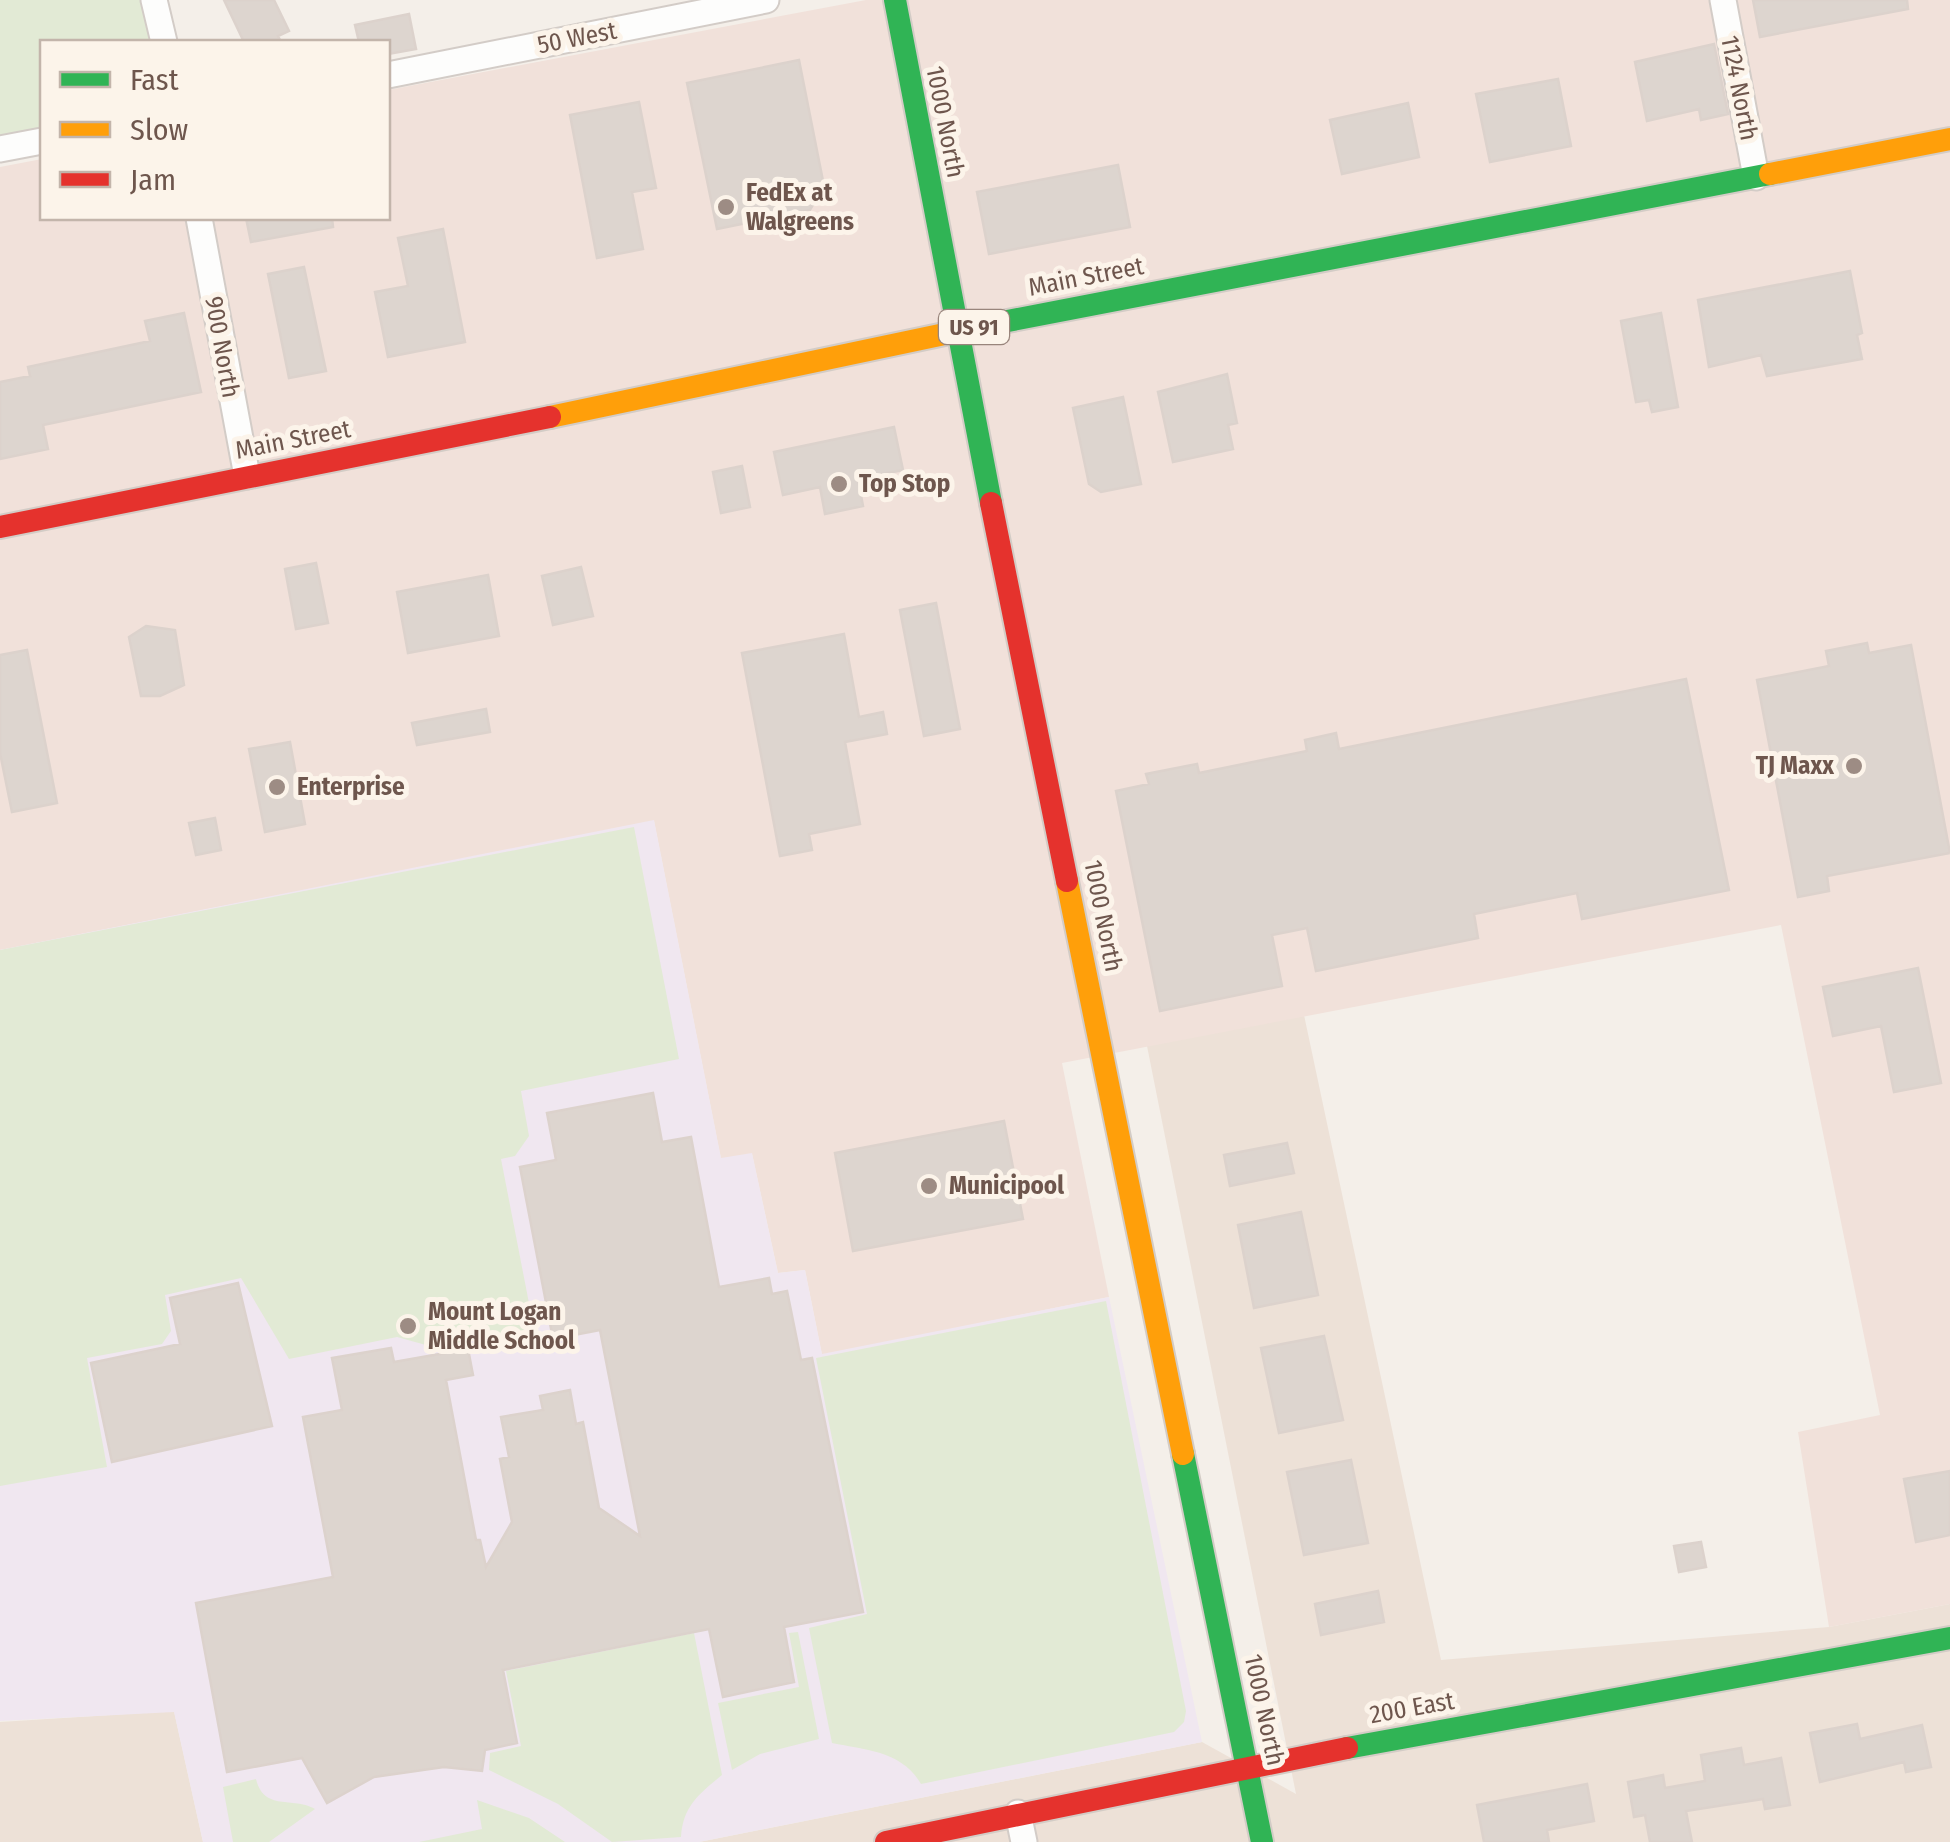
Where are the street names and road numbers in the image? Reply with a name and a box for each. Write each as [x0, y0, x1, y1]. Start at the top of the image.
street label: 50 West [535, 15, 620, 60]
street label: 1124 North [1714, 33, 1764, 143]
street label: 1000 North [919, 64, 971, 180]
street label: Main Street [1026, 251, 1147, 303]
street label: 900 North [198, 294, 246, 400]
road number: US 91 [939, 310, 1009, 344]
street label: Main Street [233, 414, 354, 466]
street label: 1000 North [1077, 858, 1129, 974]
street label: 1000 North [1238, 1652, 1290, 1768]
street label: 200 East [1367, 1686, 1457, 1730]

